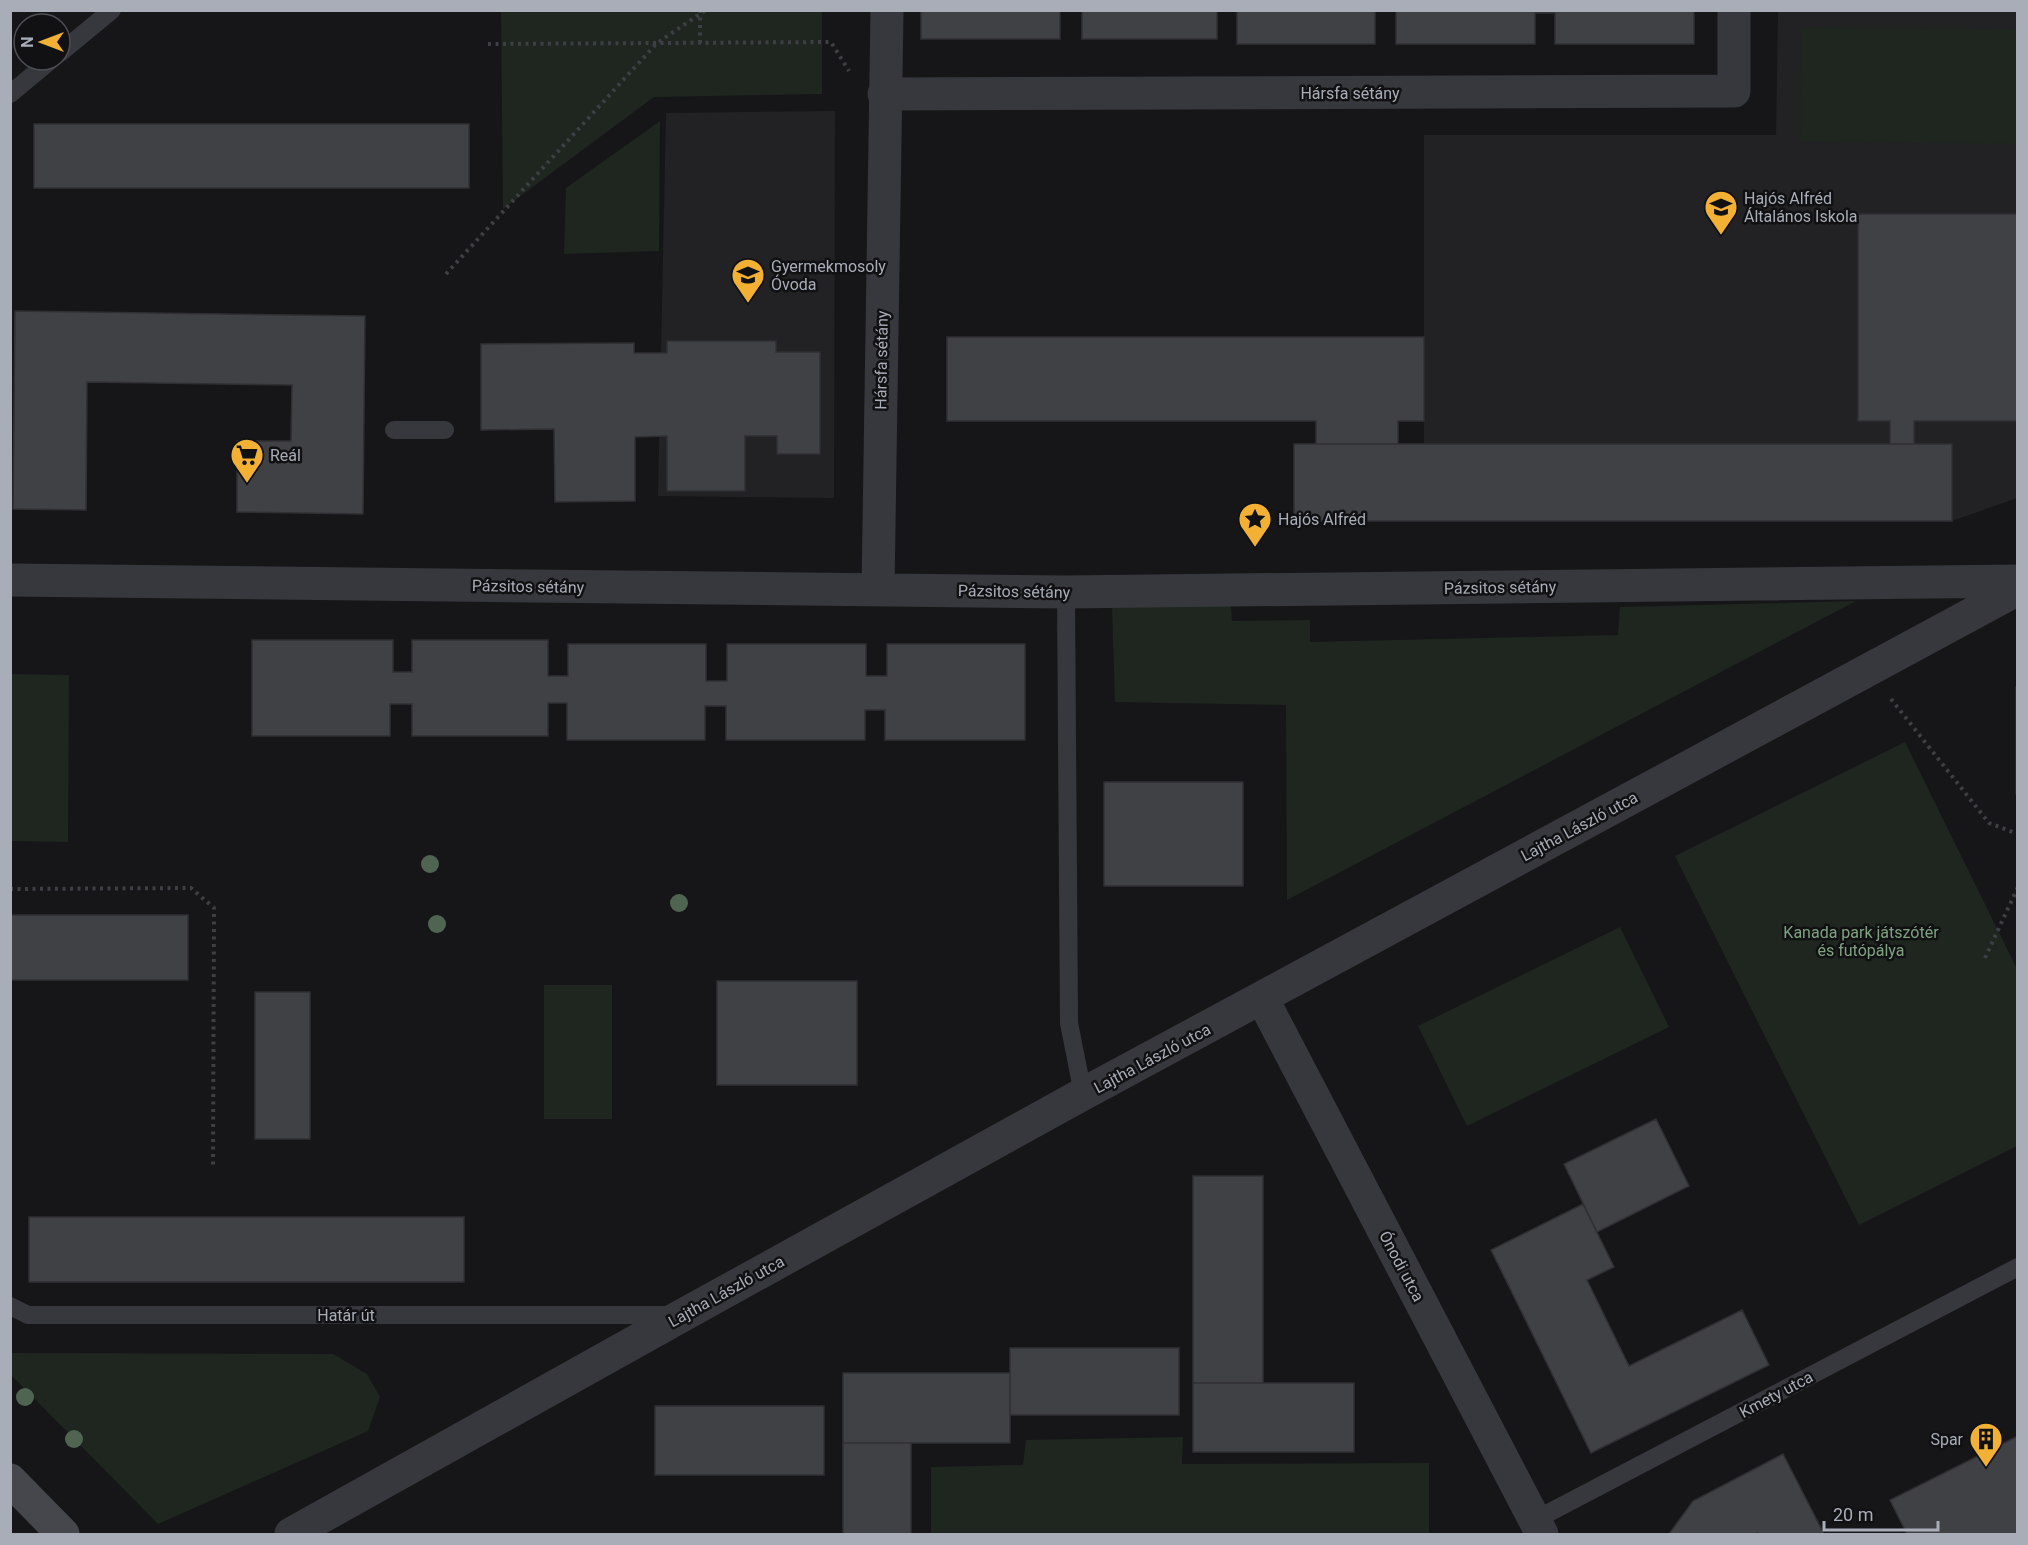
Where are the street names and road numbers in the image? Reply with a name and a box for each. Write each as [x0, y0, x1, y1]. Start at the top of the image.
street label: Hársfa sétány [1300, 84, 1400, 103]
street label: Hársfa sétány [871, 310, 892, 410]
street label: Pázsitos sétány [472, 576, 585, 597]
street label: Pázsitos sétány [1444, 577, 1557, 598]
street label: Pázsitos sétány [958, 581, 1071, 602]
street label: Lajtha László utca [1518, 788, 1641, 865]
street label: Lajtha László utca [1091, 1020, 1214, 1097]
street label: Ónodi utca [1375, 1227, 1429, 1305]
street label: Lajtha László utca [665, 1252, 787, 1331]
street label: Határ út [317, 1306, 375, 1325]
street label: Kmety utca [1736, 1367, 1816, 1422]

